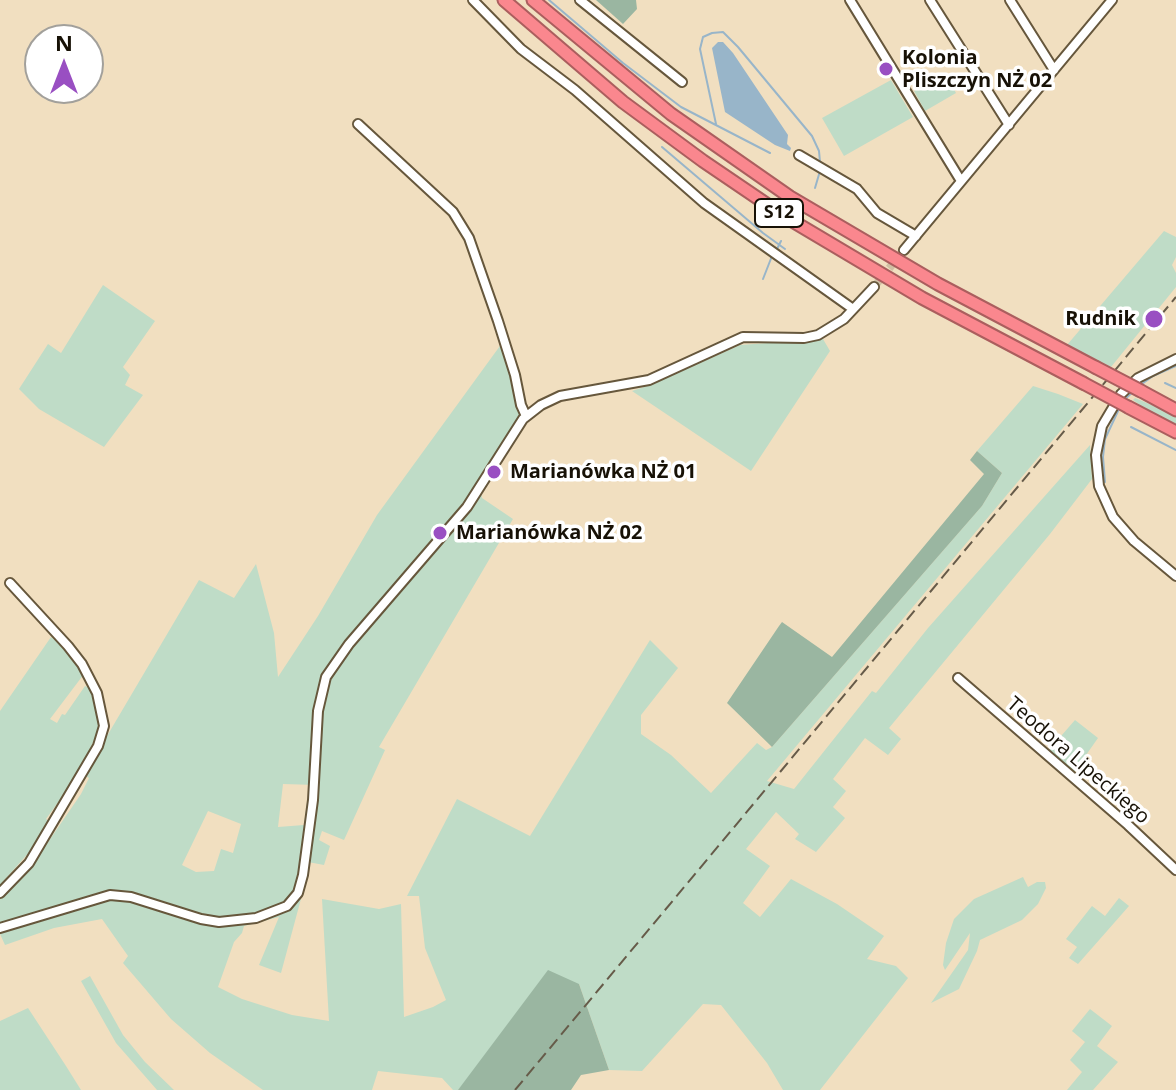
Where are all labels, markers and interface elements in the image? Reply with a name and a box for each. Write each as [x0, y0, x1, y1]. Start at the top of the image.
north arrow [24, 24, 104, 104]
text: N [55, 27, 73, 57]
place label: Kolonia Pliszczyn NŻ 02 [902, 46, 1052, 93]
marker: Kolonia Pliszczyn NŻ 02 [877, 60, 895, 78]
road number: S12 [755, 199, 803, 227]
place label: Rudnik [1065, 307, 1136, 331]
marker: Rudnik [1143, 308, 1165, 330]
place label: Marianówka NŻ 01 [510, 460, 696, 484]
marker: Marianówka NŻ 01 [485, 463, 503, 481]
place label: Marianówka NŻ 02 [456, 521, 642, 545]
marker: Marianówka NŻ 02 [431, 524, 449, 542]
street label: Teodora Lipeckiego [1002, 692, 1154, 830]

